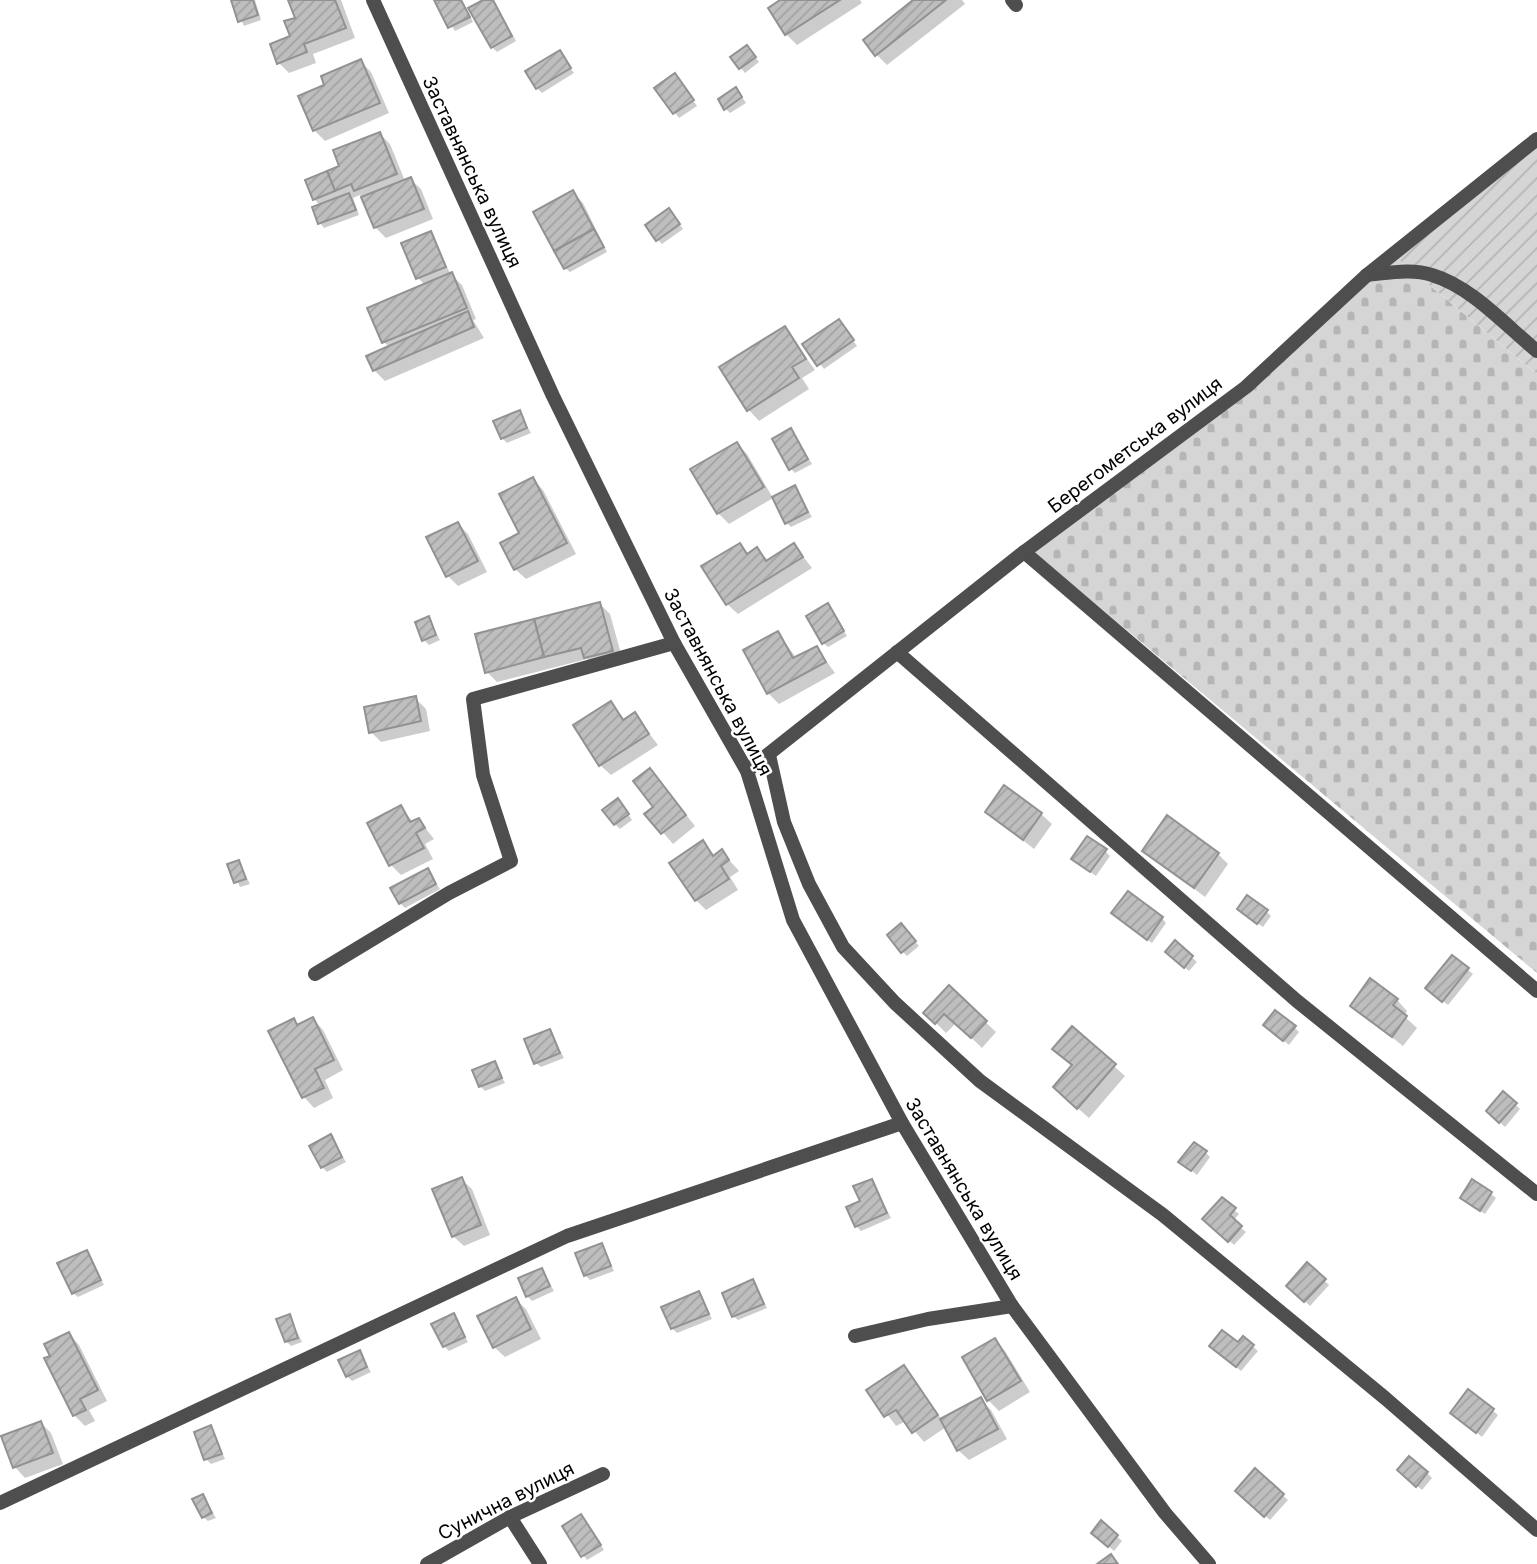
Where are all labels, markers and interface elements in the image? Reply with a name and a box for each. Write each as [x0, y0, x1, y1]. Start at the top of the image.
street label: Заставнянська вулиця [417, 72, 527, 272]
street label: Берегометська вулиця [1043, 372, 1227, 518]
street label: Заставнянська вулиця [659, 584, 777, 780]
street label: Заставнянська вулиця [900, 1094, 1028, 1284]
street label: Сунична вулиця [434, 1457, 578, 1545]

